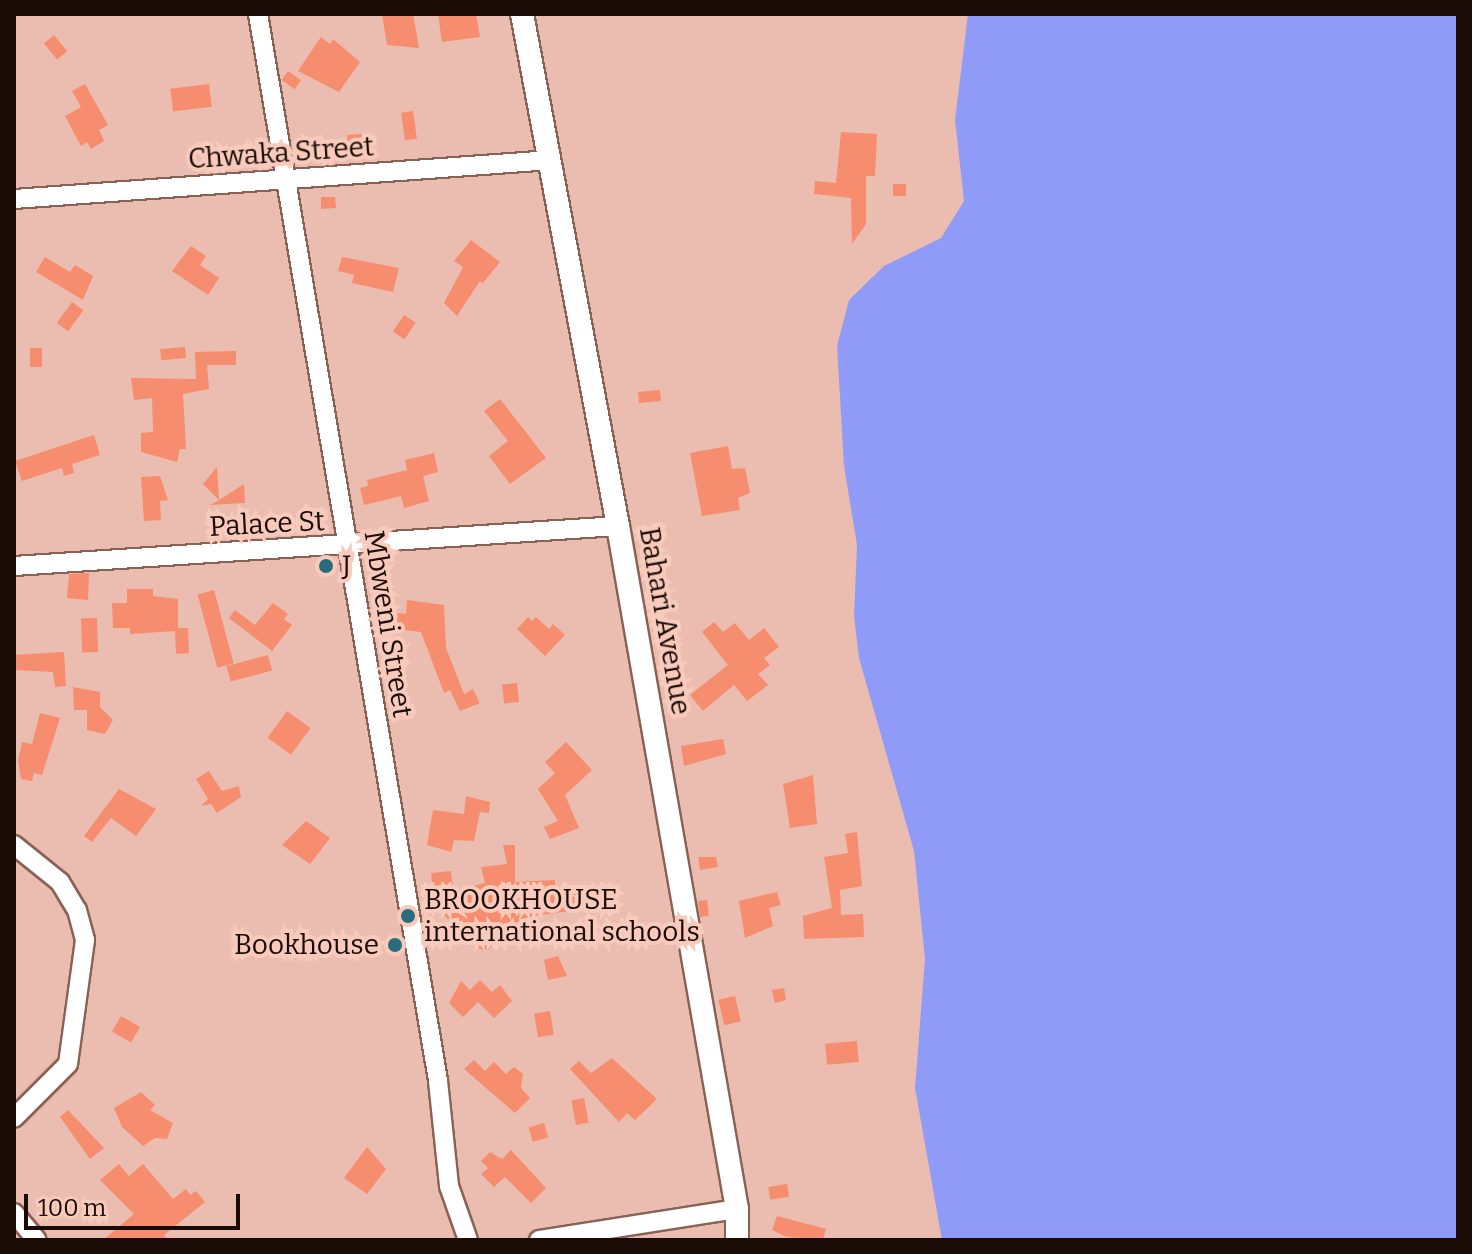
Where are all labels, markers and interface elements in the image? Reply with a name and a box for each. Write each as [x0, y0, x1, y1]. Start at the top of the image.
street label: Chwaka Street [187, 130, 375, 176]
street label: Palace St [208, 504, 326, 544]
street label: Bahari Avenue [632, 525, 698, 717]
street label: Mbweni Street [357, 528, 419, 720]
place label: J [342, 549, 351, 583]
marker: J [317, 557, 335, 575]
place label: BROOKHOUSE international schools [424, 883, 700, 949]
marker: BROOKHOUSE international schools [399, 907, 417, 925]
place label: Bookhouse [234, 928, 379, 962]
marker: Bookhouse [386, 936, 404, 954]
scale bar [28, 1178, 244, 1228]
text: 100 m [38, 1194, 106, 1222]

